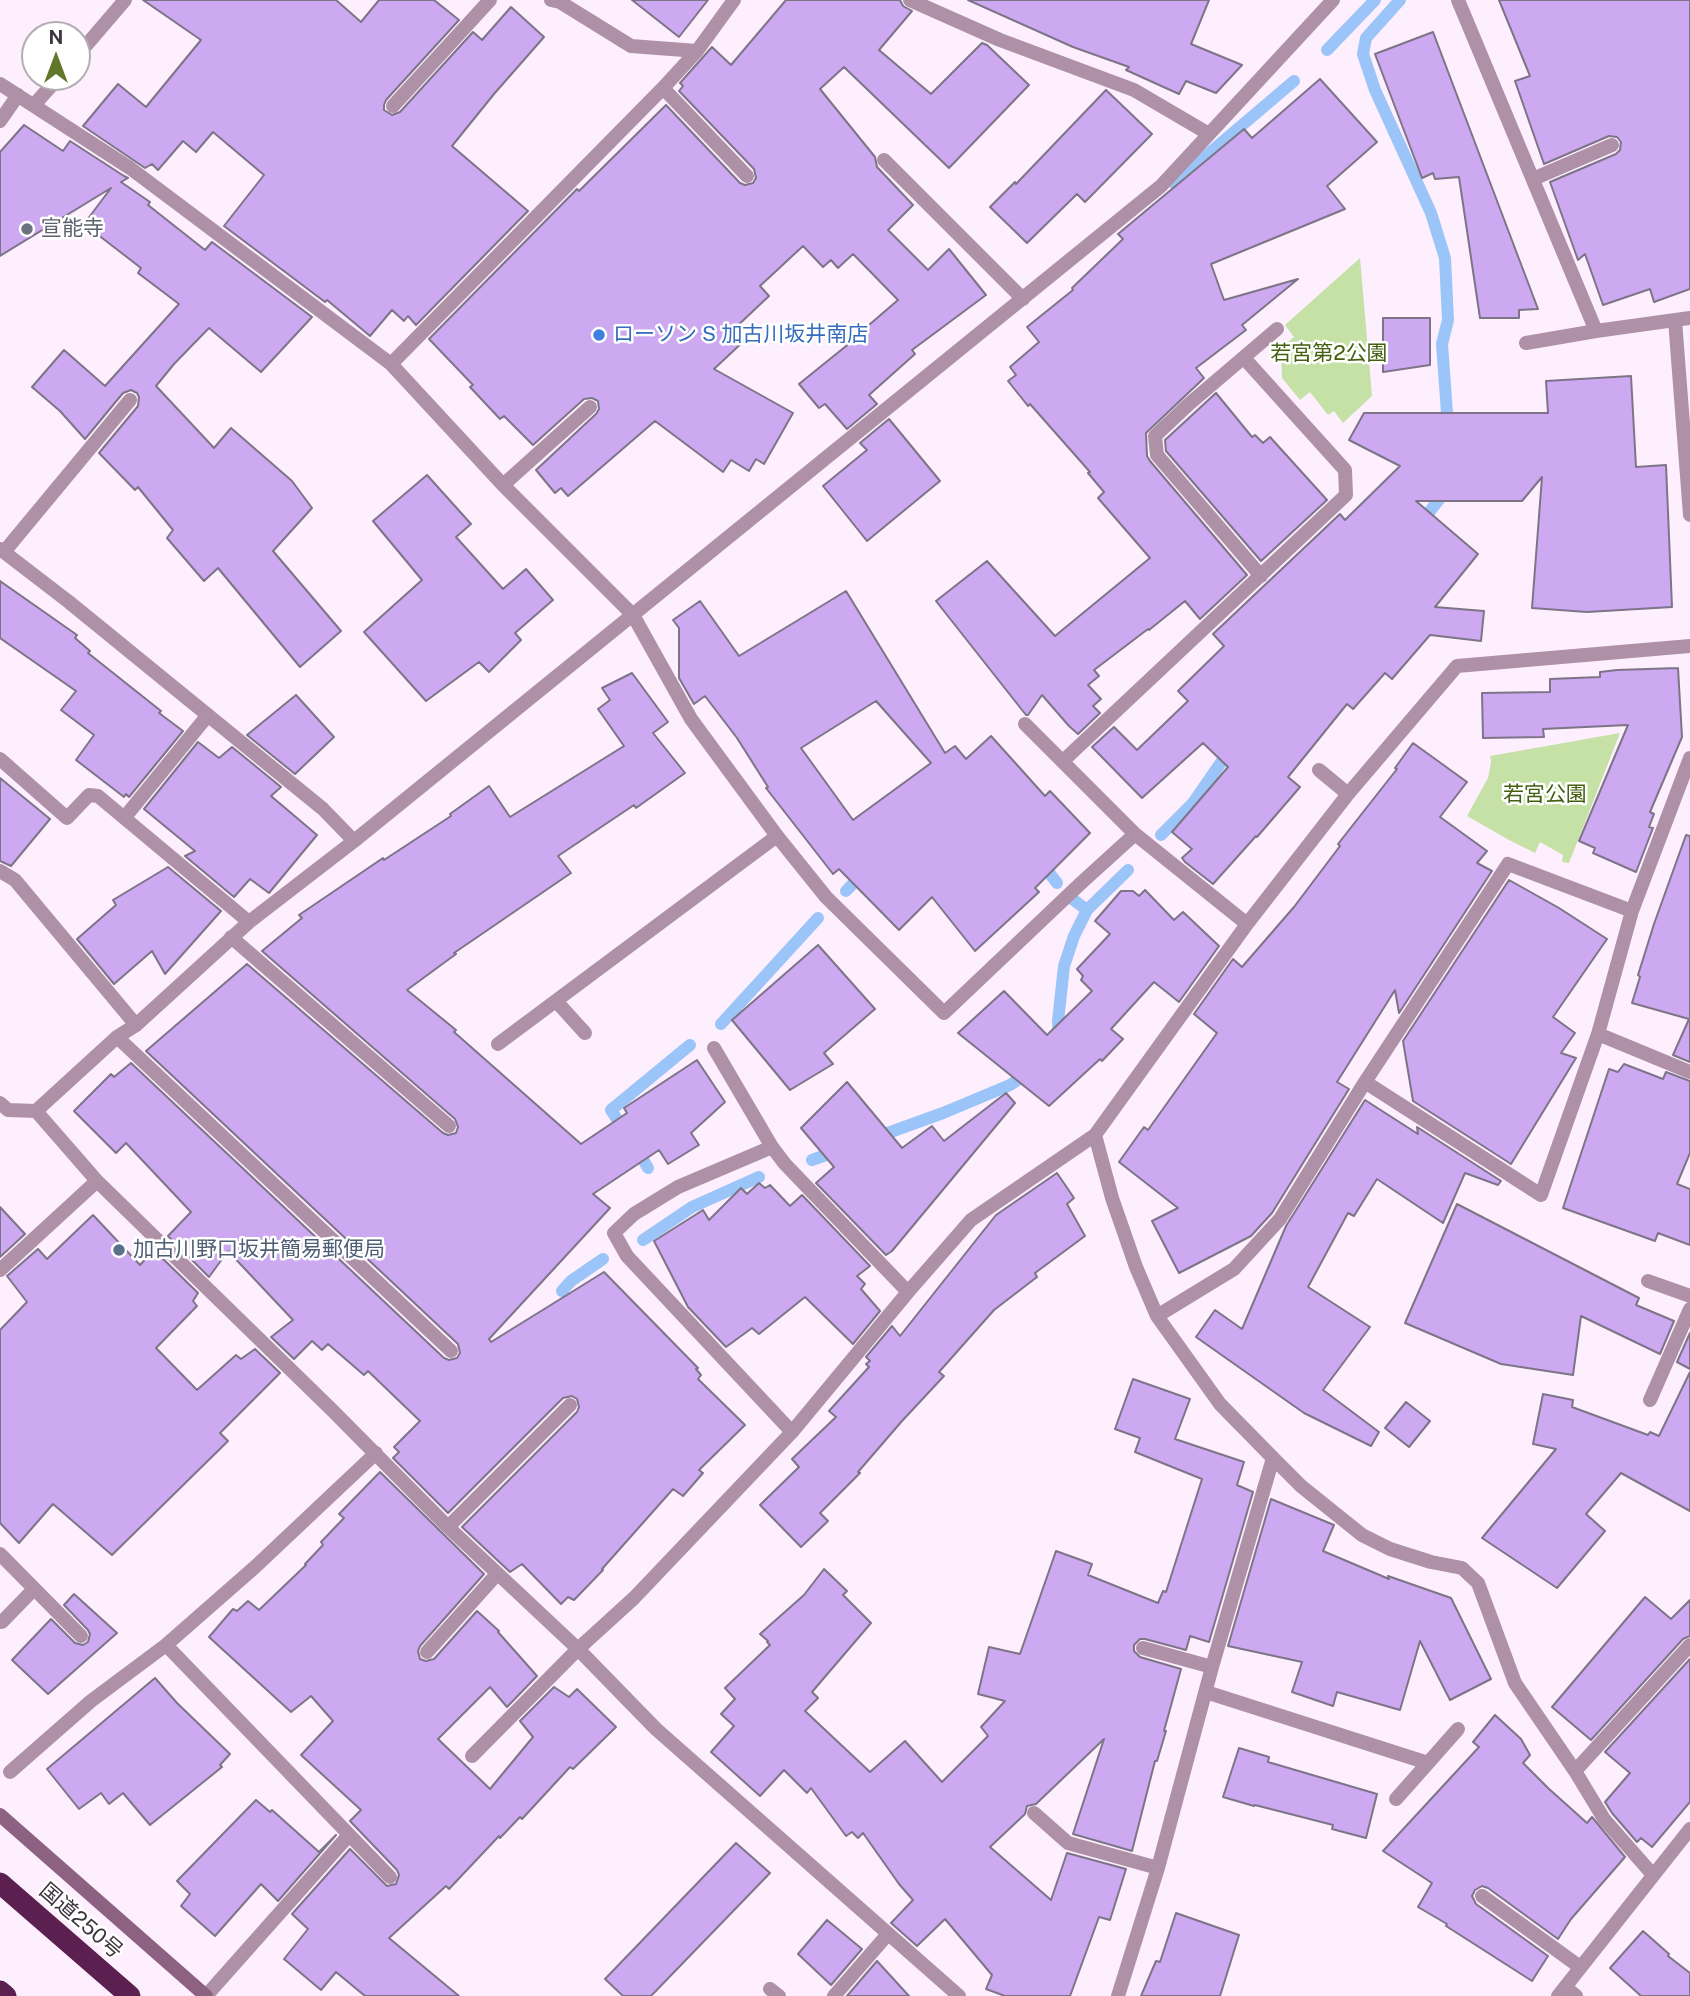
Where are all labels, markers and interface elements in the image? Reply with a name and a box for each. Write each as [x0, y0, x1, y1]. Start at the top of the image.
north arrow [21, 21, 91, 91]
text: N [49, 26, 63, 48]
place label: 宣能寺 [41, 216, 104, 242]
marker: 宣能寺 [19, 221, 35, 237]
place label: ローソン S 加古川坂井南店 [613, 322, 868, 348]
marker: ローソン S 加古川坂井南店 [591, 327, 607, 343]
park label: 若宮第2公園 [1270, 341, 1388, 367]
park label: 若宮公園 [1503, 782, 1587, 808]
place label: 加古川野口坂井簡易郵便局 [133, 1237, 385, 1263]
marker: 加古川野口坂井簡易郵便局 [111, 1242, 127, 1258]
street label: 国道250号 [34, 1878, 128, 1964]

